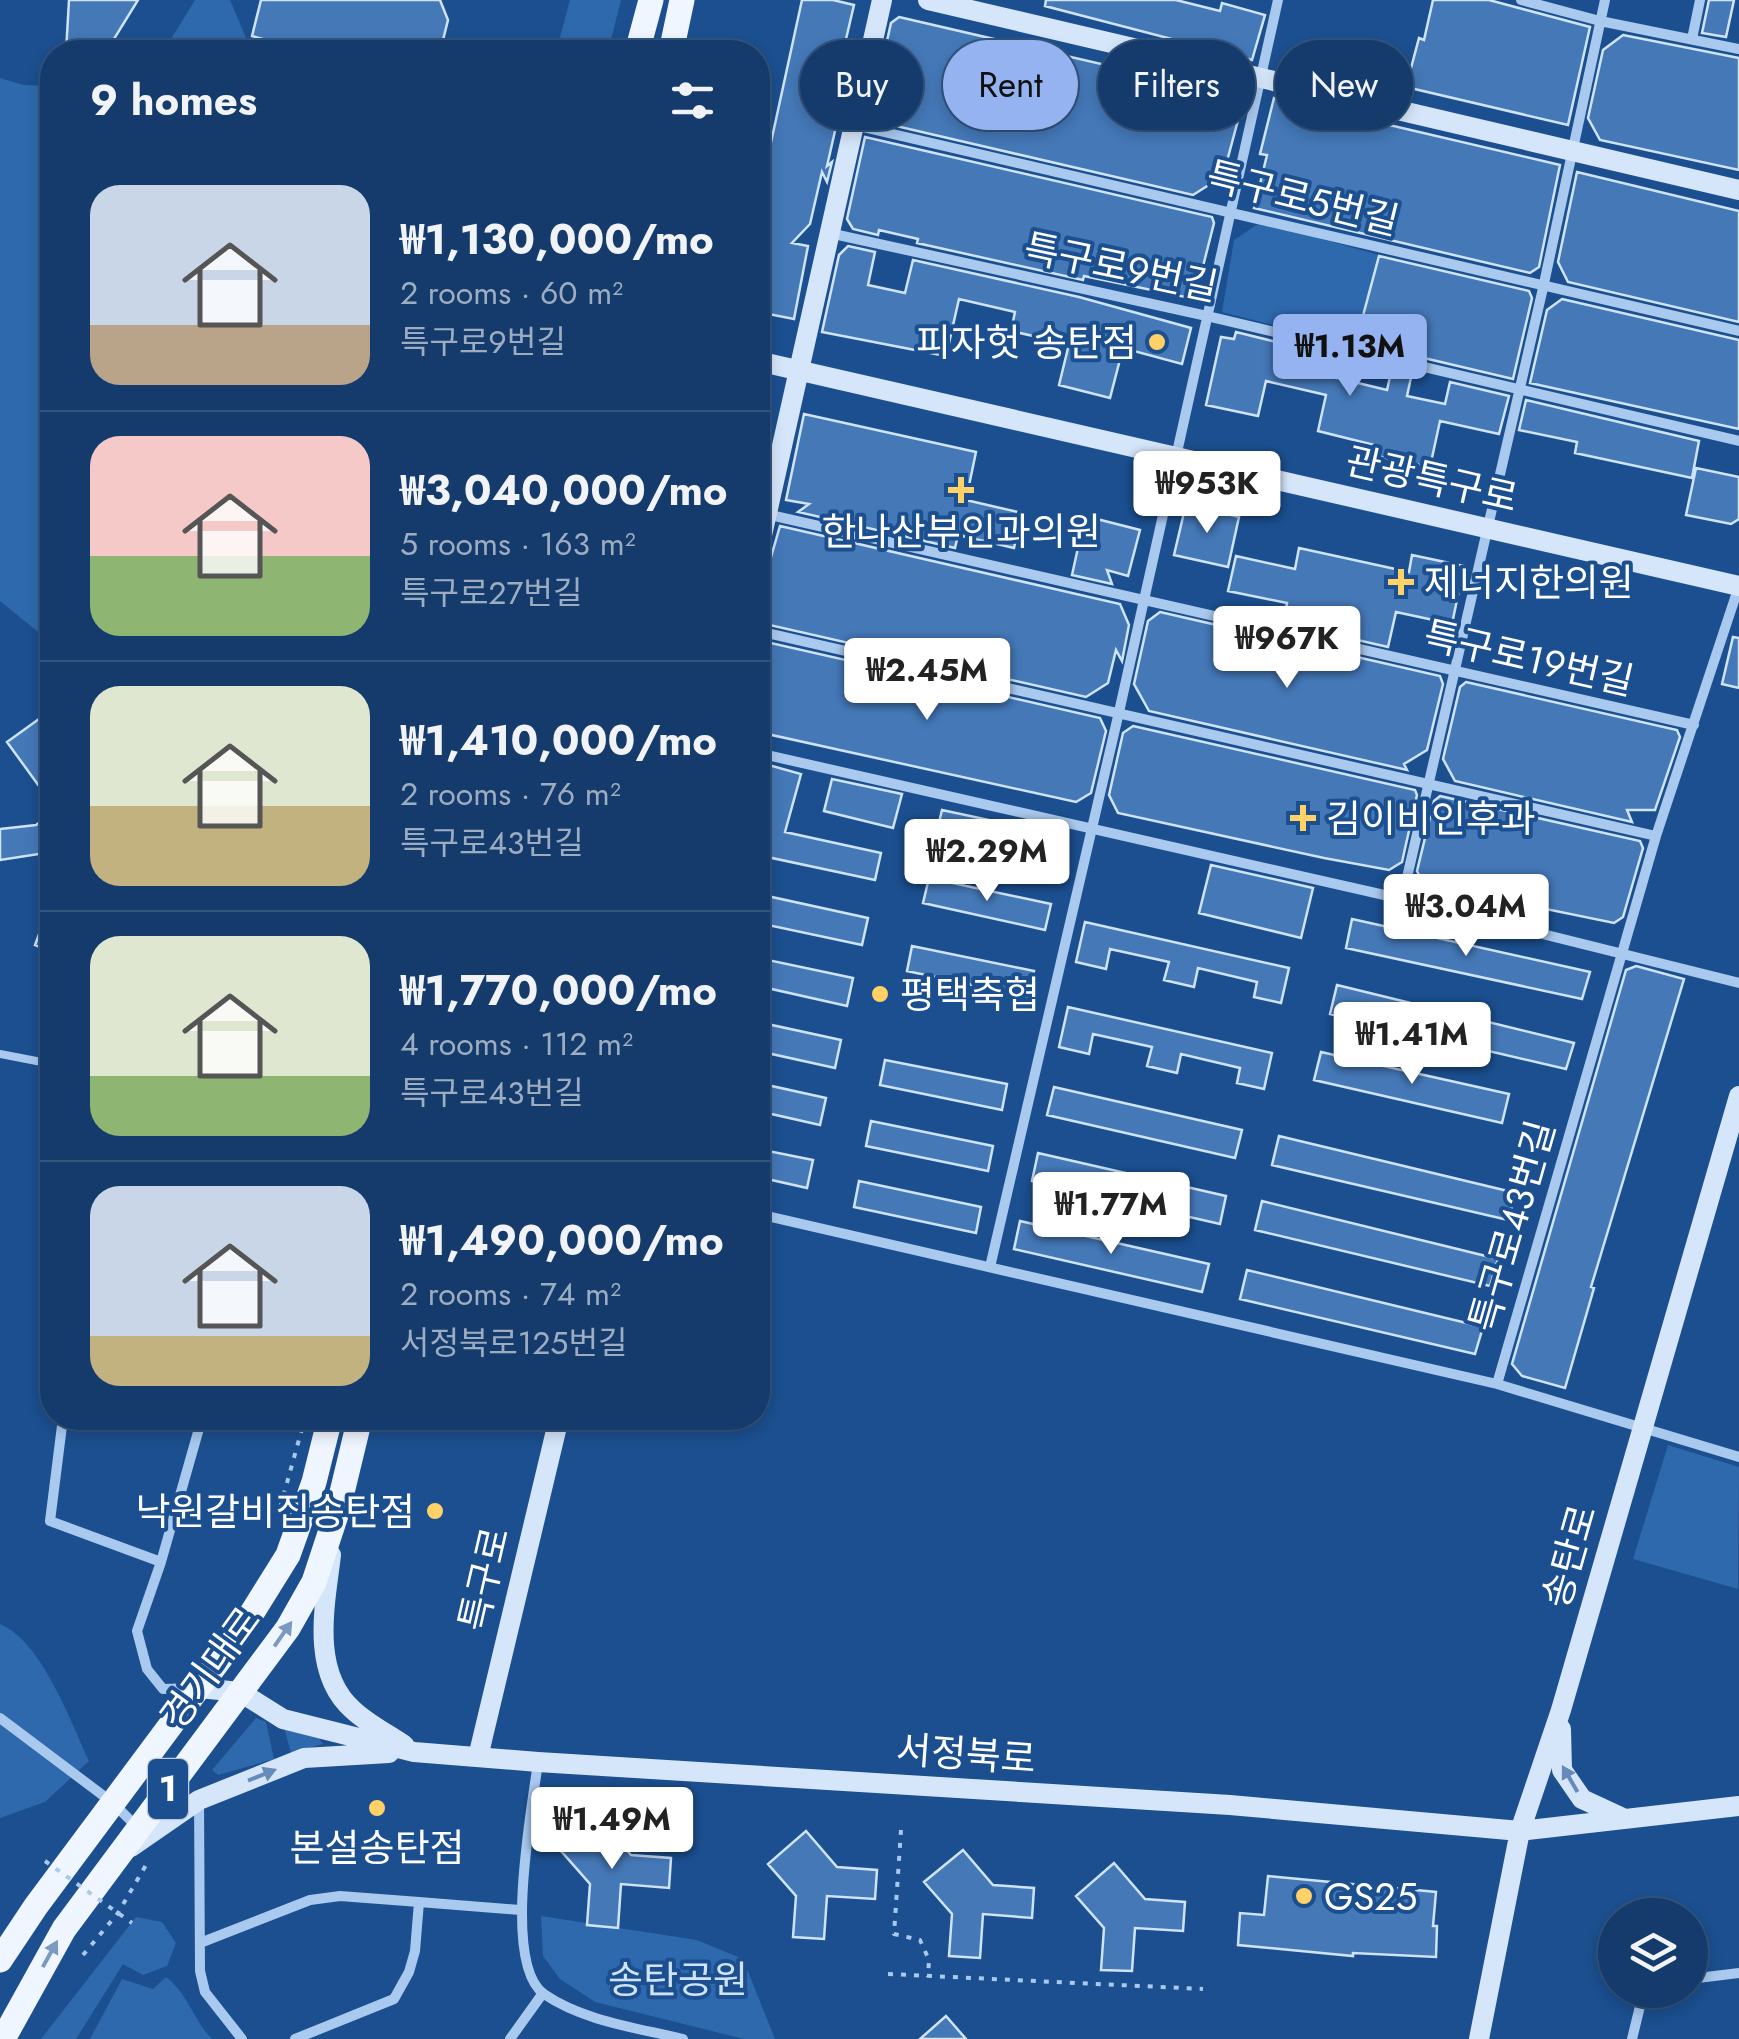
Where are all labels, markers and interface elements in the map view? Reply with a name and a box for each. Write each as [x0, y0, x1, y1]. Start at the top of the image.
chip: Buy [800, 40, 923, 130]
chip: Rent [943, 40, 1078, 130]
chip: Filters [1098, 40, 1255, 130]
chip: New [1275, 40, 1413, 130]
text: 9 homes [90, 70, 257, 131]
icon: filters [665, 73, 720, 128]
street label: 특구로5번길 [1201, 148, 1405, 248]
text: ₩1,130,000/mo [400, 209, 714, 270]
street label: 특구로9번길 [1019, 220, 1223, 314]
icon: home [170, 225, 290, 345]
text: 2 rooms · 60 m² [400, 270, 623, 316]
pin: ₩1.13M [1269, 314, 1431, 399]
place label: 피자헛 송탄점 [916, 315, 1137, 370]
text: 특구로9번길 [400, 319, 566, 365]
text: ₩1.13M [1295, 323, 1405, 369]
marker: 피자헛 송탄점 [1146, 331, 1168, 353]
street label: 관광특구로 [1341, 433, 1523, 525]
pin: ₩953K [1137, 451, 1277, 536]
text: ₩3,040,000/mo [400, 460, 728, 521]
text: ₩953K [1155, 460, 1259, 506]
icon: home [170, 476, 290, 596]
marker: 한나산부인과의원 [948, 477, 974, 503]
place label: 한나산부인과의원 [821, 504, 1101, 559]
text: 5 rooms · 163 m² [400, 521, 636, 567]
place label: 제너지한의원 [1424, 555, 1634, 610]
marker: 제너지한의원 [1388, 569, 1414, 595]
text: 특구로27번길 [400, 570, 582, 616]
pin: ₩967K [1217, 606, 1357, 691]
street label: 특구로19번길 [1419, 607, 1639, 709]
text: ₩967K [1235, 615, 1339, 661]
pin: ₩2.45M [846, 638, 1008, 723]
text: ₩2.45M [866, 647, 988, 693]
text: ₩1,410,000/mo [400, 710, 717, 771]
icon: home [170, 726, 290, 846]
text: 2 rooms · 76 m² [400, 771, 621, 817]
place label: 김이비인후과 [1326, 791, 1536, 846]
marker: 김이비인후과 [1290, 805, 1316, 831]
pin: ₩2.29M [906, 819, 1068, 904]
text: 특구로43번길 [400, 820, 583, 866]
text: ₩2.29M [926, 828, 1048, 874]
pin: ₩3.04M [1385, 874, 1547, 959]
text: ₩3.04M [1406, 883, 1526, 929]
text: ₩1,770,000/mo [400, 960, 717, 1021]
place label: 평택축협 [900, 967, 1040, 1022]
icon: home [170, 976, 290, 1096]
marker: 평택축협 [869, 983, 891, 1005]
pin: ₩1.41M [1331, 1002, 1493, 1087]
text: ₩1.41M [1356, 1011, 1468, 1057]
text: 4 rooms · 112 m² [400, 1021, 633, 1067]
text: 특구로43번길 [400, 1070, 583, 1116]
street label: 특구로43번길 [1456, 1114, 1568, 1338]
pin: ₩1.77M [1030, 1172, 1192, 1257]
text: ₩1.77M [1055, 1181, 1167, 1227]
text: ₩1,490,000/mo [400, 1210, 724, 1271]
icon: home [170, 1226, 290, 1346]
text: 2 rooms · 74 m² [400, 1271, 621, 1317]
text: 서정북로125번길 [400, 1320, 627, 1366]
place label: 낙원갈비집송탄점 [135, 1484, 415, 1539]
street label: 송탄로 [1528, 1498, 1610, 1614]
marker: 낙원갈비집송탄점 [424, 1500, 446, 1522]
street label: 특구로 [445, 1522, 523, 1636]
street label: 경기대로 [147, 1595, 273, 1741]
one-way arrow [273, 1621, 292, 1648]
street label: 서정북로 [894, 1722, 1038, 1786]
road number: 1 [148, 1759, 188, 1819]
one-way arrow [1562, 1764, 1580, 1792]
one-way arrow [247, 1766, 277, 1782]
pin: ₩1.49M [531, 1787, 693, 1872]
text: ₩1.49M [553, 1796, 671, 1842]
marker: 본설송탄점 [366, 1797, 388, 1819]
place label: 본설송탄점 [290, 1820, 464, 1875]
place label: GS25 [1324, 1869, 1417, 1924]
marker: GS25 [1293, 1885, 1315, 1907]
map controls [1598, 1898, 1708, 2008]
button: layers [1598, 1898, 1708, 2008]
one-way arrow [42, 1939, 59, 1968]
park label: 송탄공원 [608, 1952, 748, 2007]

